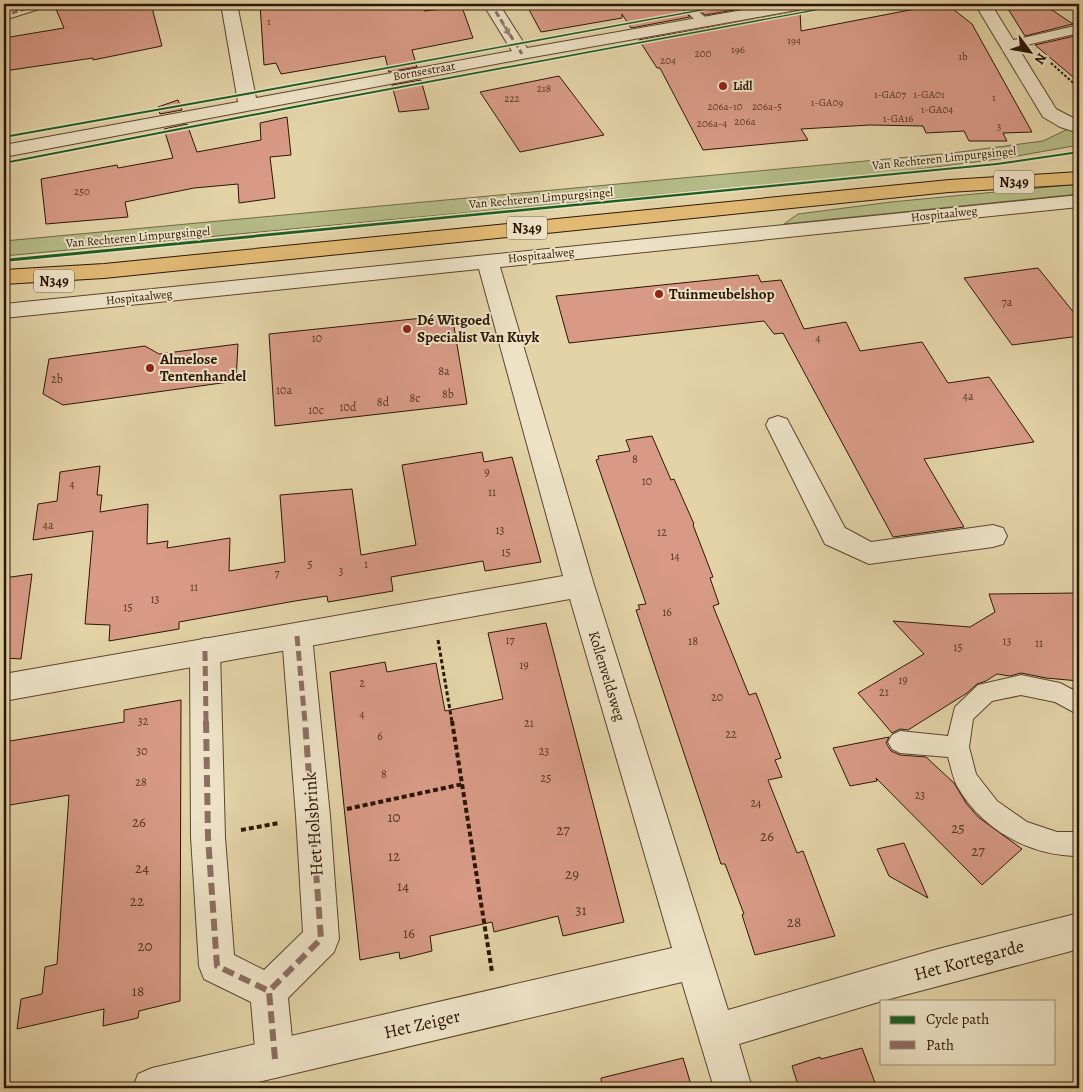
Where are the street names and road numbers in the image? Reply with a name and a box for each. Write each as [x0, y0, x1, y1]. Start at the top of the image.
street label: Bornsestraat [392, 58, 456, 84]
street label: Van Rechteren Limpurgsingel [870, 142, 1017, 174]
road number: N349 [994, 170, 1034, 193]
street label: Van Rechteren Limpurgsingel [467, 184, 614, 212]
street label: Hospitaalweg [910, 203, 978, 225]
road number: N349 [507, 217, 547, 240]
street label: Van Rechteren Limpurgsingel [64, 223, 211, 251]
street label: Hospitaalweg [507, 244, 575, 266]
road number: N349 [34, 270, 74, 292]
street label: Hospitaalweg [105, 286, 173, 308]
street label: Kollenveldsweg [584, 628, 630, 724]
street label: Het Holsbrink [297, 771, 329, 877]
street label: Het Kortegarde [911, 934, 1027, 986]
street label: Het Zeiger [381, 1004, 463, 1044]

